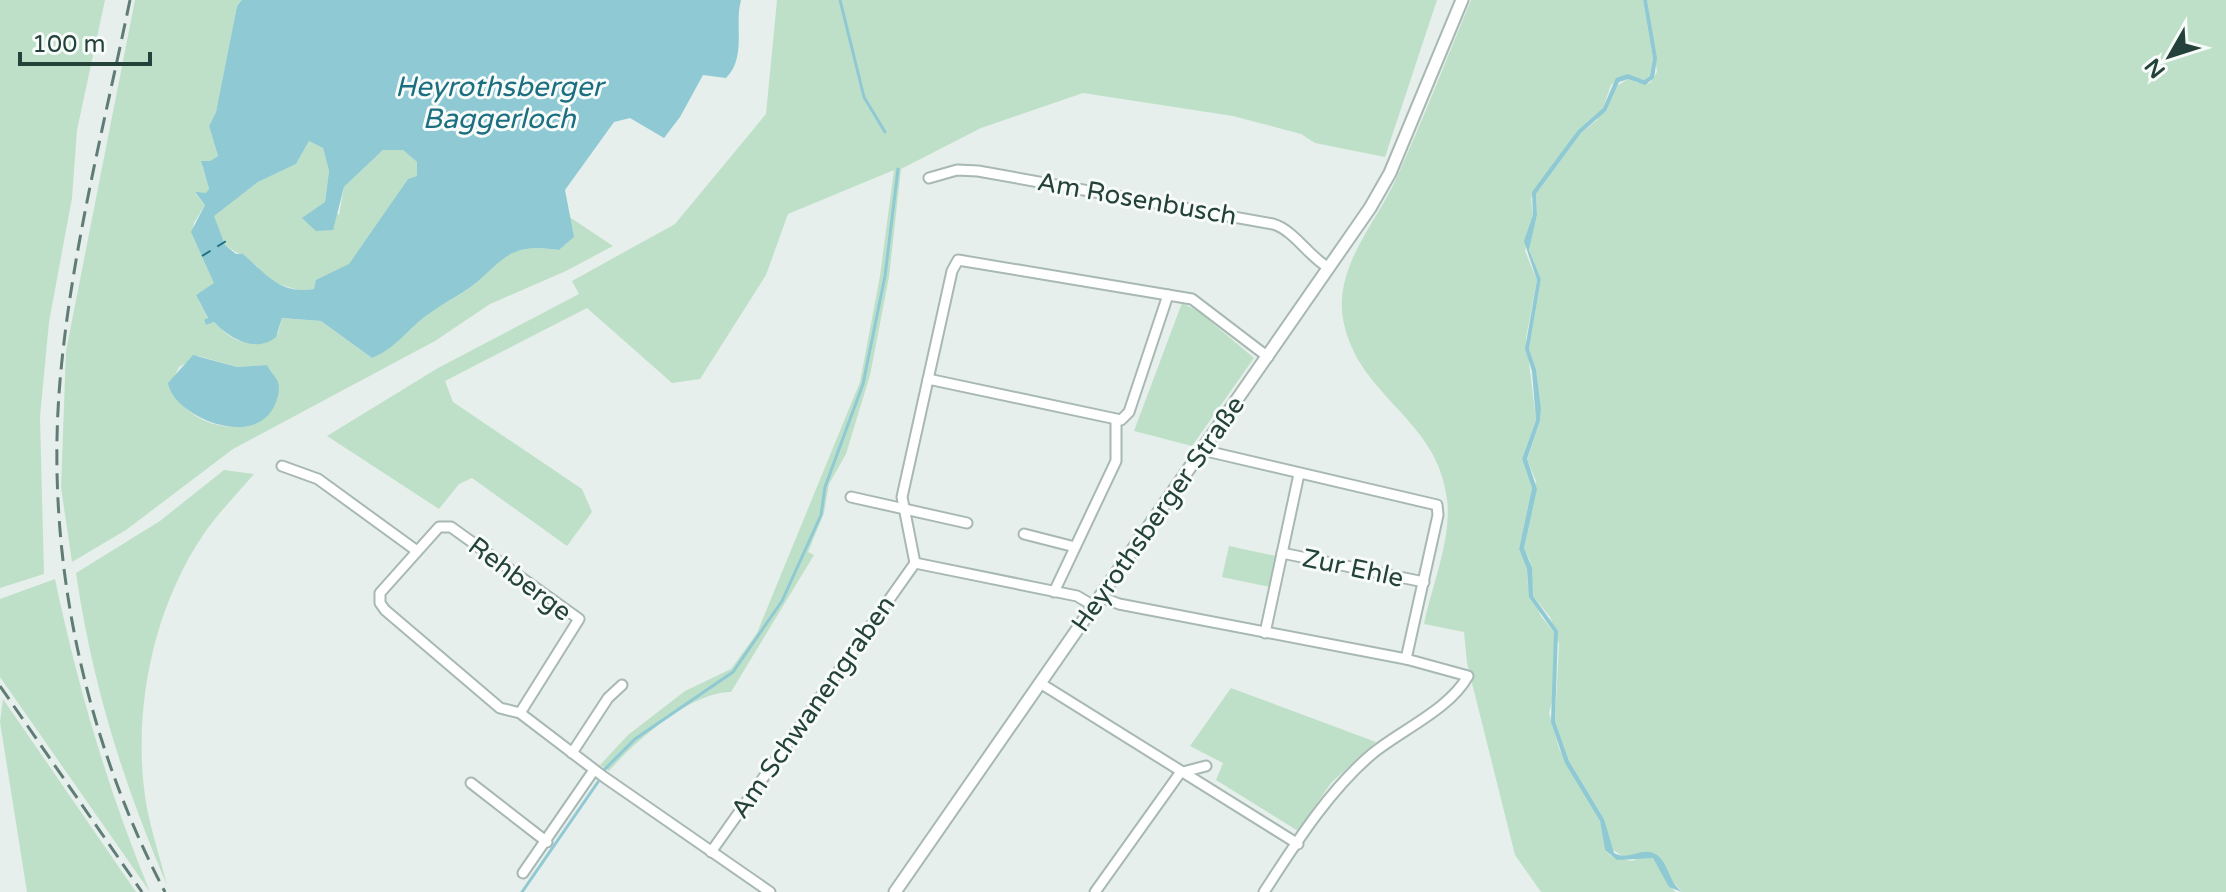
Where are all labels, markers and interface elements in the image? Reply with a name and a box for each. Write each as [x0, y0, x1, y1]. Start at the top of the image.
scale bar [20, 16, 150, 66]
north arrow [2130, 16, 2210, 96]
text: 100 m [32, 30, 106, 59]
text: N [2140, 53, 2171, 83]
water label: Heyrothsberger Baggerloch [395, 70, 606, 136]
street label: Am Rosenbusch [1035, 166, 1239, 232]
street label: Heyrothsberger Straße [1065, 390, 1251, 638]
street label: Rehberge [462, 530, 578, 628]
street label: Zur Ehle [1300, 542, 1406, 594]
street label: Am Schwanengraben [724, 590, 902, 824]

